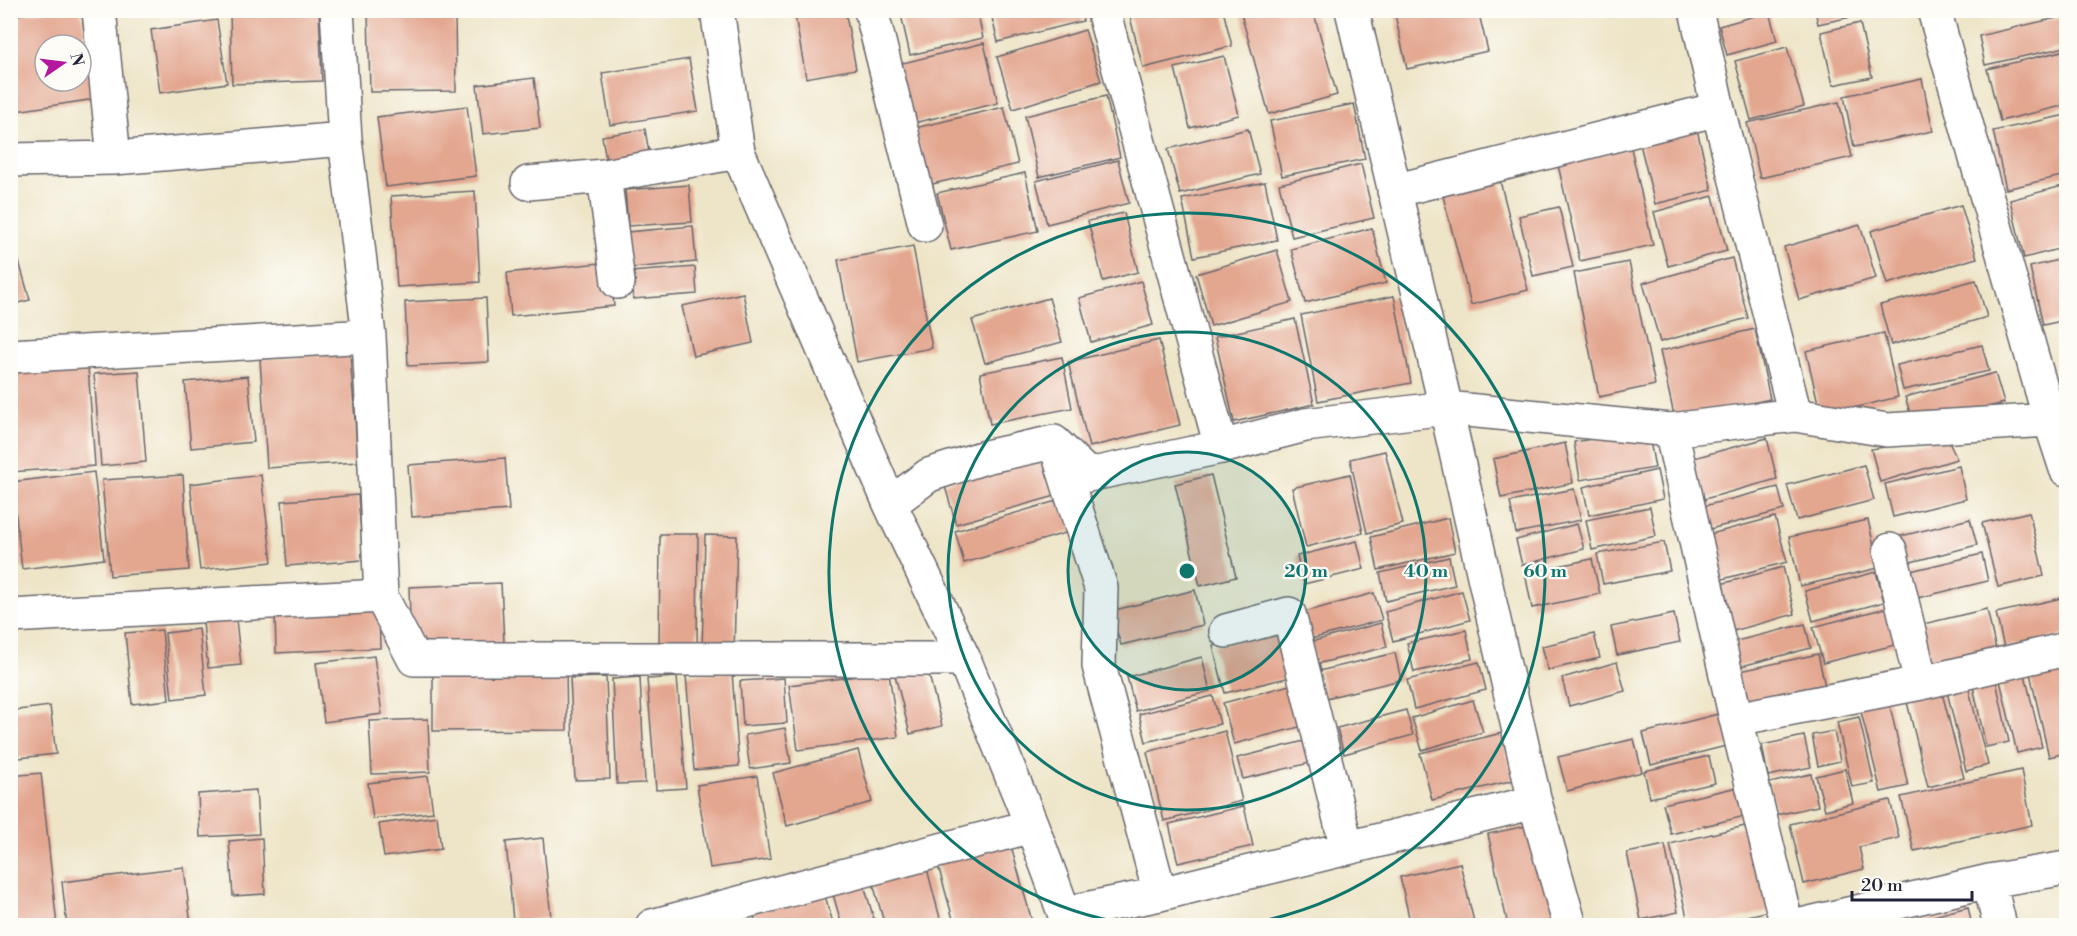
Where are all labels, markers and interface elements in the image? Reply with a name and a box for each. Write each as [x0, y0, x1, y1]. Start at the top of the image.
north arrow [33, 33, 93, 93]
text: N [65, 51, 88, 69]
text: 20 m [1284, 560, 1328, 583]
text: 40 m [1404, 560, 1449, 583]
text: 60 m [1523, 560, 1567, 583]
centre of rings [1177, 561, 1197, 581]
scale bar [1852, 864, 1972, 902]
text: 20 m [1861, 874, 1903, 897]

